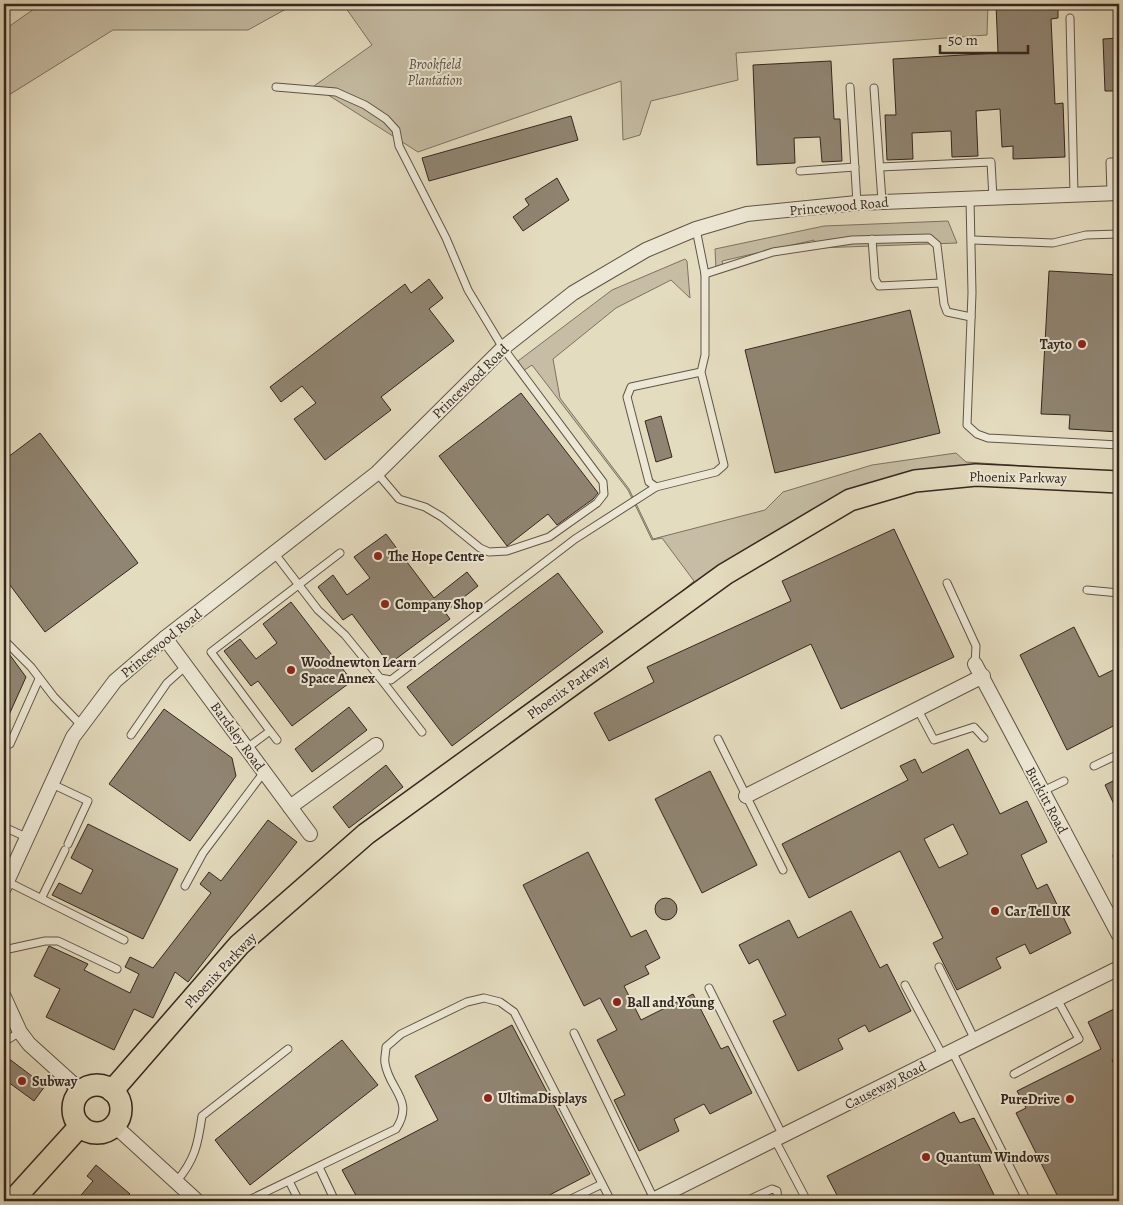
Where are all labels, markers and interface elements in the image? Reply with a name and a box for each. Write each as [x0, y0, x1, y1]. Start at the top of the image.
scale bar [940, 22, 1028, 54]
text: 50 m [948, 30, 978, 50]
park label: Brookfield Plantation [408, 55, 463, 90]
street label: Princewood Road [789, 193, 890, 220]
place label: Tayto [1040, 335, 1072, 354]
marker: Tayto [1076, 338, 1088, 350]
street label: Princewood Road [428, 340, 513, 423]
street label: Phoenix Parkway [969, 467, 1068, 488]
place label: The Hope Centre [388, 547, 485, 566]
marker: The Hope Centre [372, 550, 384, 562]
place label: Company Shop [395, 595, 484, 614]
marker: Company Shop [379, 598, 391, 610]
street label: Princewood Road [117, 604, 206, 682]
street label: Phoenix Parkway [523, 651, 614, 724]
place label: Woodnewton Learn Space Annex [300, 653, 417, 688]
marker: Woodnewton Learn Space Annex [285, 664, 297, 676]
street label: Bardsley Road [206, 698, 269, 775]
street label: Burkitt Road [1021, 763, 1072, 837]
place label: Car Tell UK [1005, 902, 1071, 921]
marker: Car Tell UK [989, 905, 1001, 917]
street label: Phoenix Parkway [180, 928, 261, 1013]
place label: Ball and Young [627, 993, 715, 1012]
marker: Ball and Young [611, 996, 623, 1008]
street label: Causeway Road [841, 1057, 930, 1114]
place label: Subway [32, 1072, 78, 1091]
marker: Subway [16, 1075, 28, 1087]
place label: UltimaDisplays [498, 1089, 588, 1108]
place label: PureDrive [1000, 1090, 1061, 1109]
marker: UltimaDisplays [482, 1092, 494, 1104]
marker: PureDrive [1064, 1093, 1076, 1105]
place label: Quantum Windows [936, 1148, 1050, 1167]
marker: Quantum Windows [920, 1151, 932, 1163]

